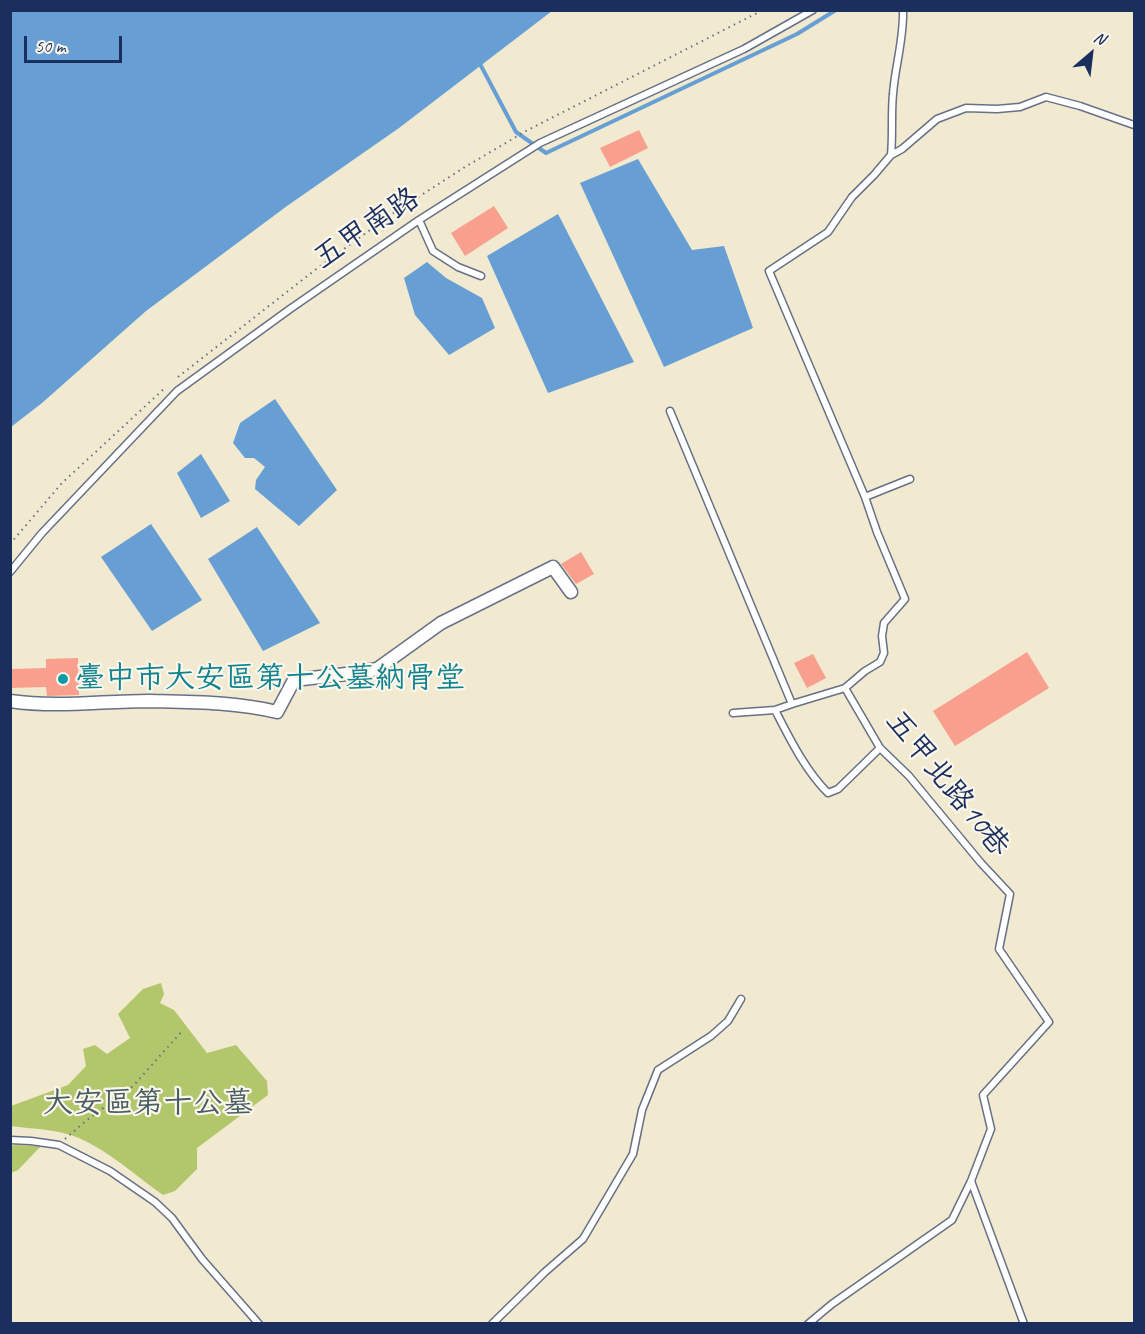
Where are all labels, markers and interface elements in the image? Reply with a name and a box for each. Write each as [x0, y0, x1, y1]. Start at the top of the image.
scale bar [27, 24, 124, 62]
north arrow [1061, 24, 1121, 84]
text: N [1090, 27, 1109, 49]
text: 50 m [35, 35, 66, 57]
street label: 五甲南路 [307, 181, 427, 277]
place label: 臺中市大安區第十公墓納骨堂 [75, 661, 465, 697]
marker: 臺中市大安區第十公墓納骨堂 [56, 672, 70, 686]
street label: 五甲北路10巷 [877, 704, 1017, 864]
park label: 大安區第十公墓 [43, 1086, 253, 1122]

